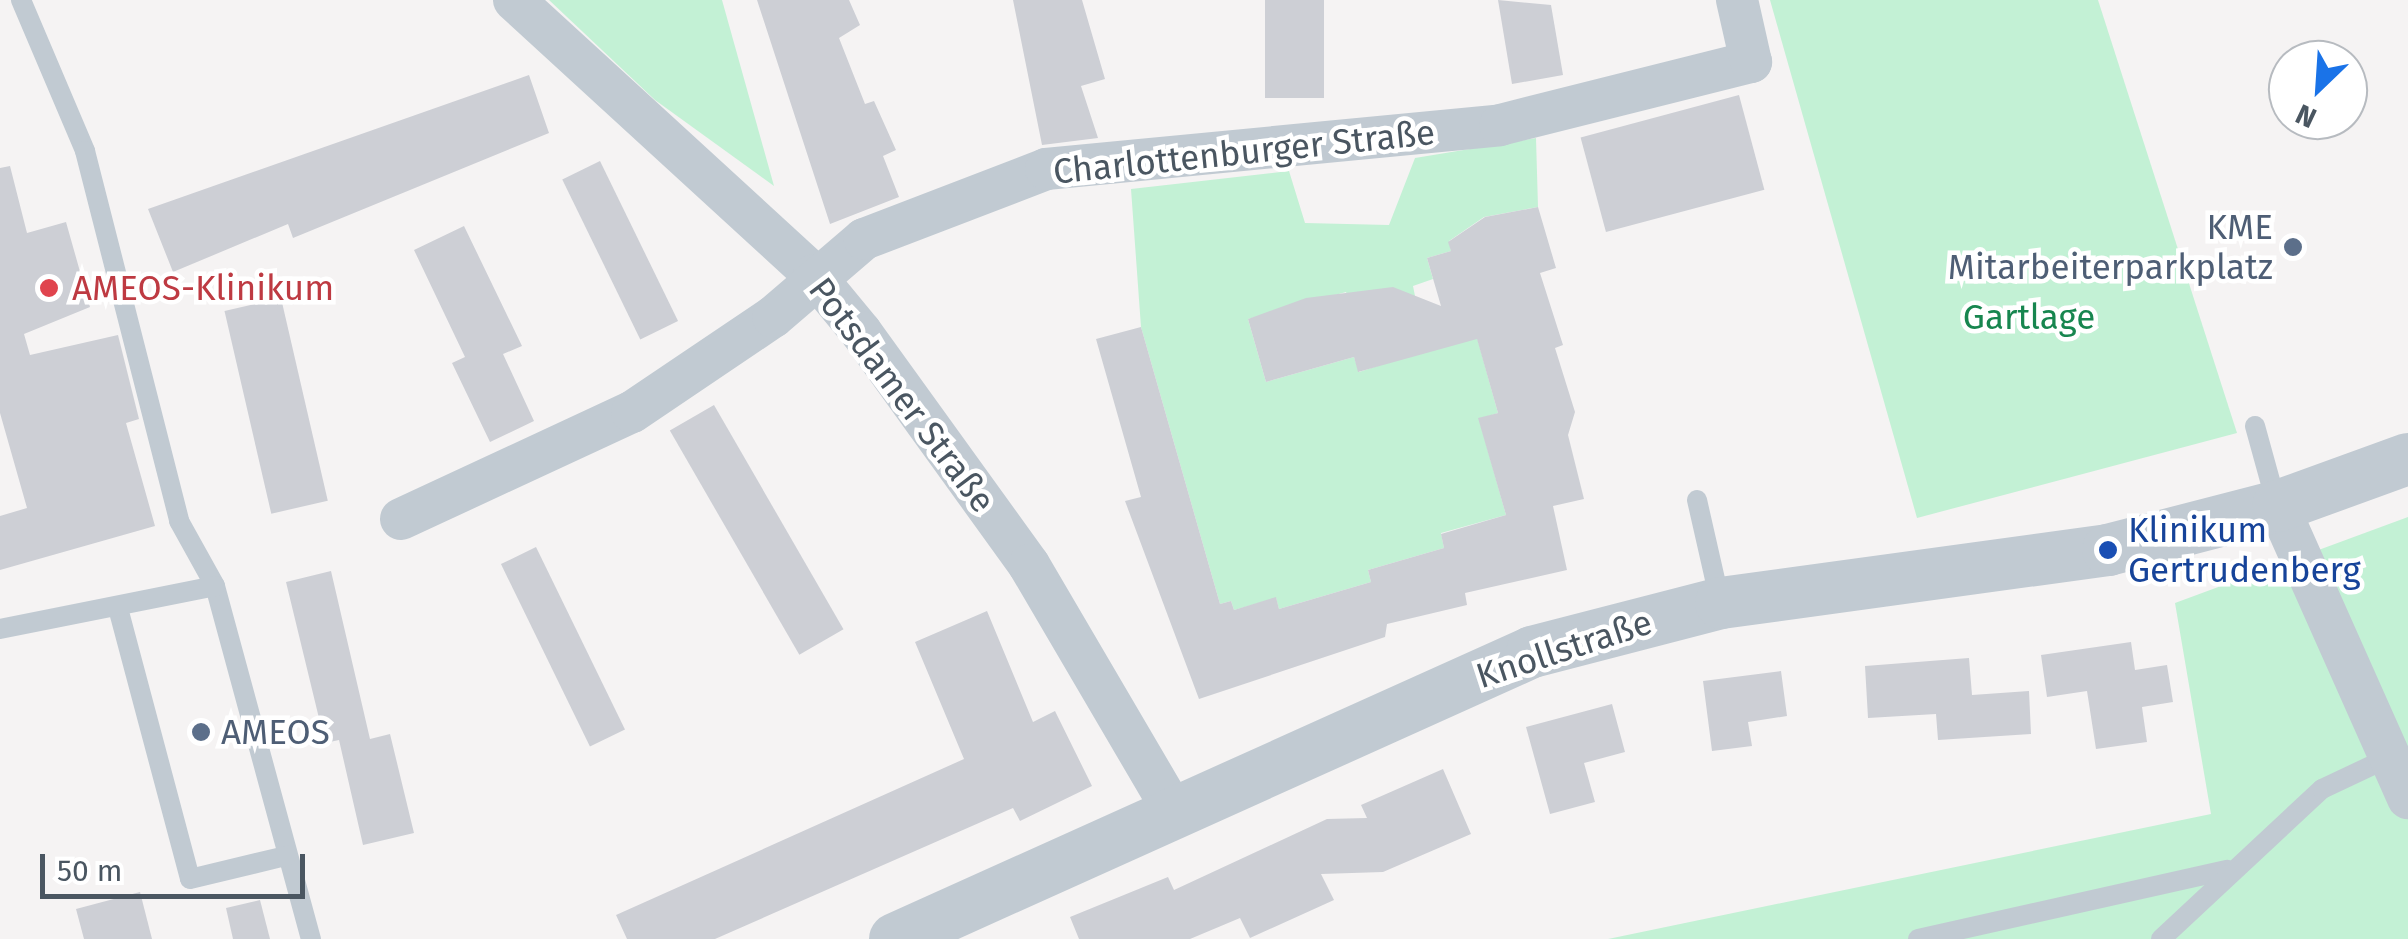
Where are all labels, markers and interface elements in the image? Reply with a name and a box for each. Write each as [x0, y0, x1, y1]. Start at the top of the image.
north arrow [2268, 40, 2368, 140]
text: N [2291, 97, 2321, 135]
street label: Charlottenburger Straße [1051, 111, 1437, 193]
place label: KME Mitarbeiterparkplatz [1948, 206, 2273, 288]
marker: KME Mitarbeiterparkplatz [2282, 236, 2304, 258]
place label: AMEOS-Klinikum [72, 267, 334, 309]
street label: Potsdamer Straße [800, 269, 1004, 521]
marker: AMEOS-Klinikum [36, 275, 62, 301]
park label: Gartlage [1963, 296, 2095, 338]
place label: Klinikum Gertrudenberg [2128, 509, 2361, 591]
marker: Klinikum Gertrudenberg [2097, 539, 2119, 561]
street label: Knollstraße [1471, 601, 1657, 697]
place label: AMEOS [221, 711, 330, 753]
marker: AMEOS [190, 721, 212, 743]
scale bar [45, 834, 310, 896]
text: 50 m [57, 853, 122, 889]

